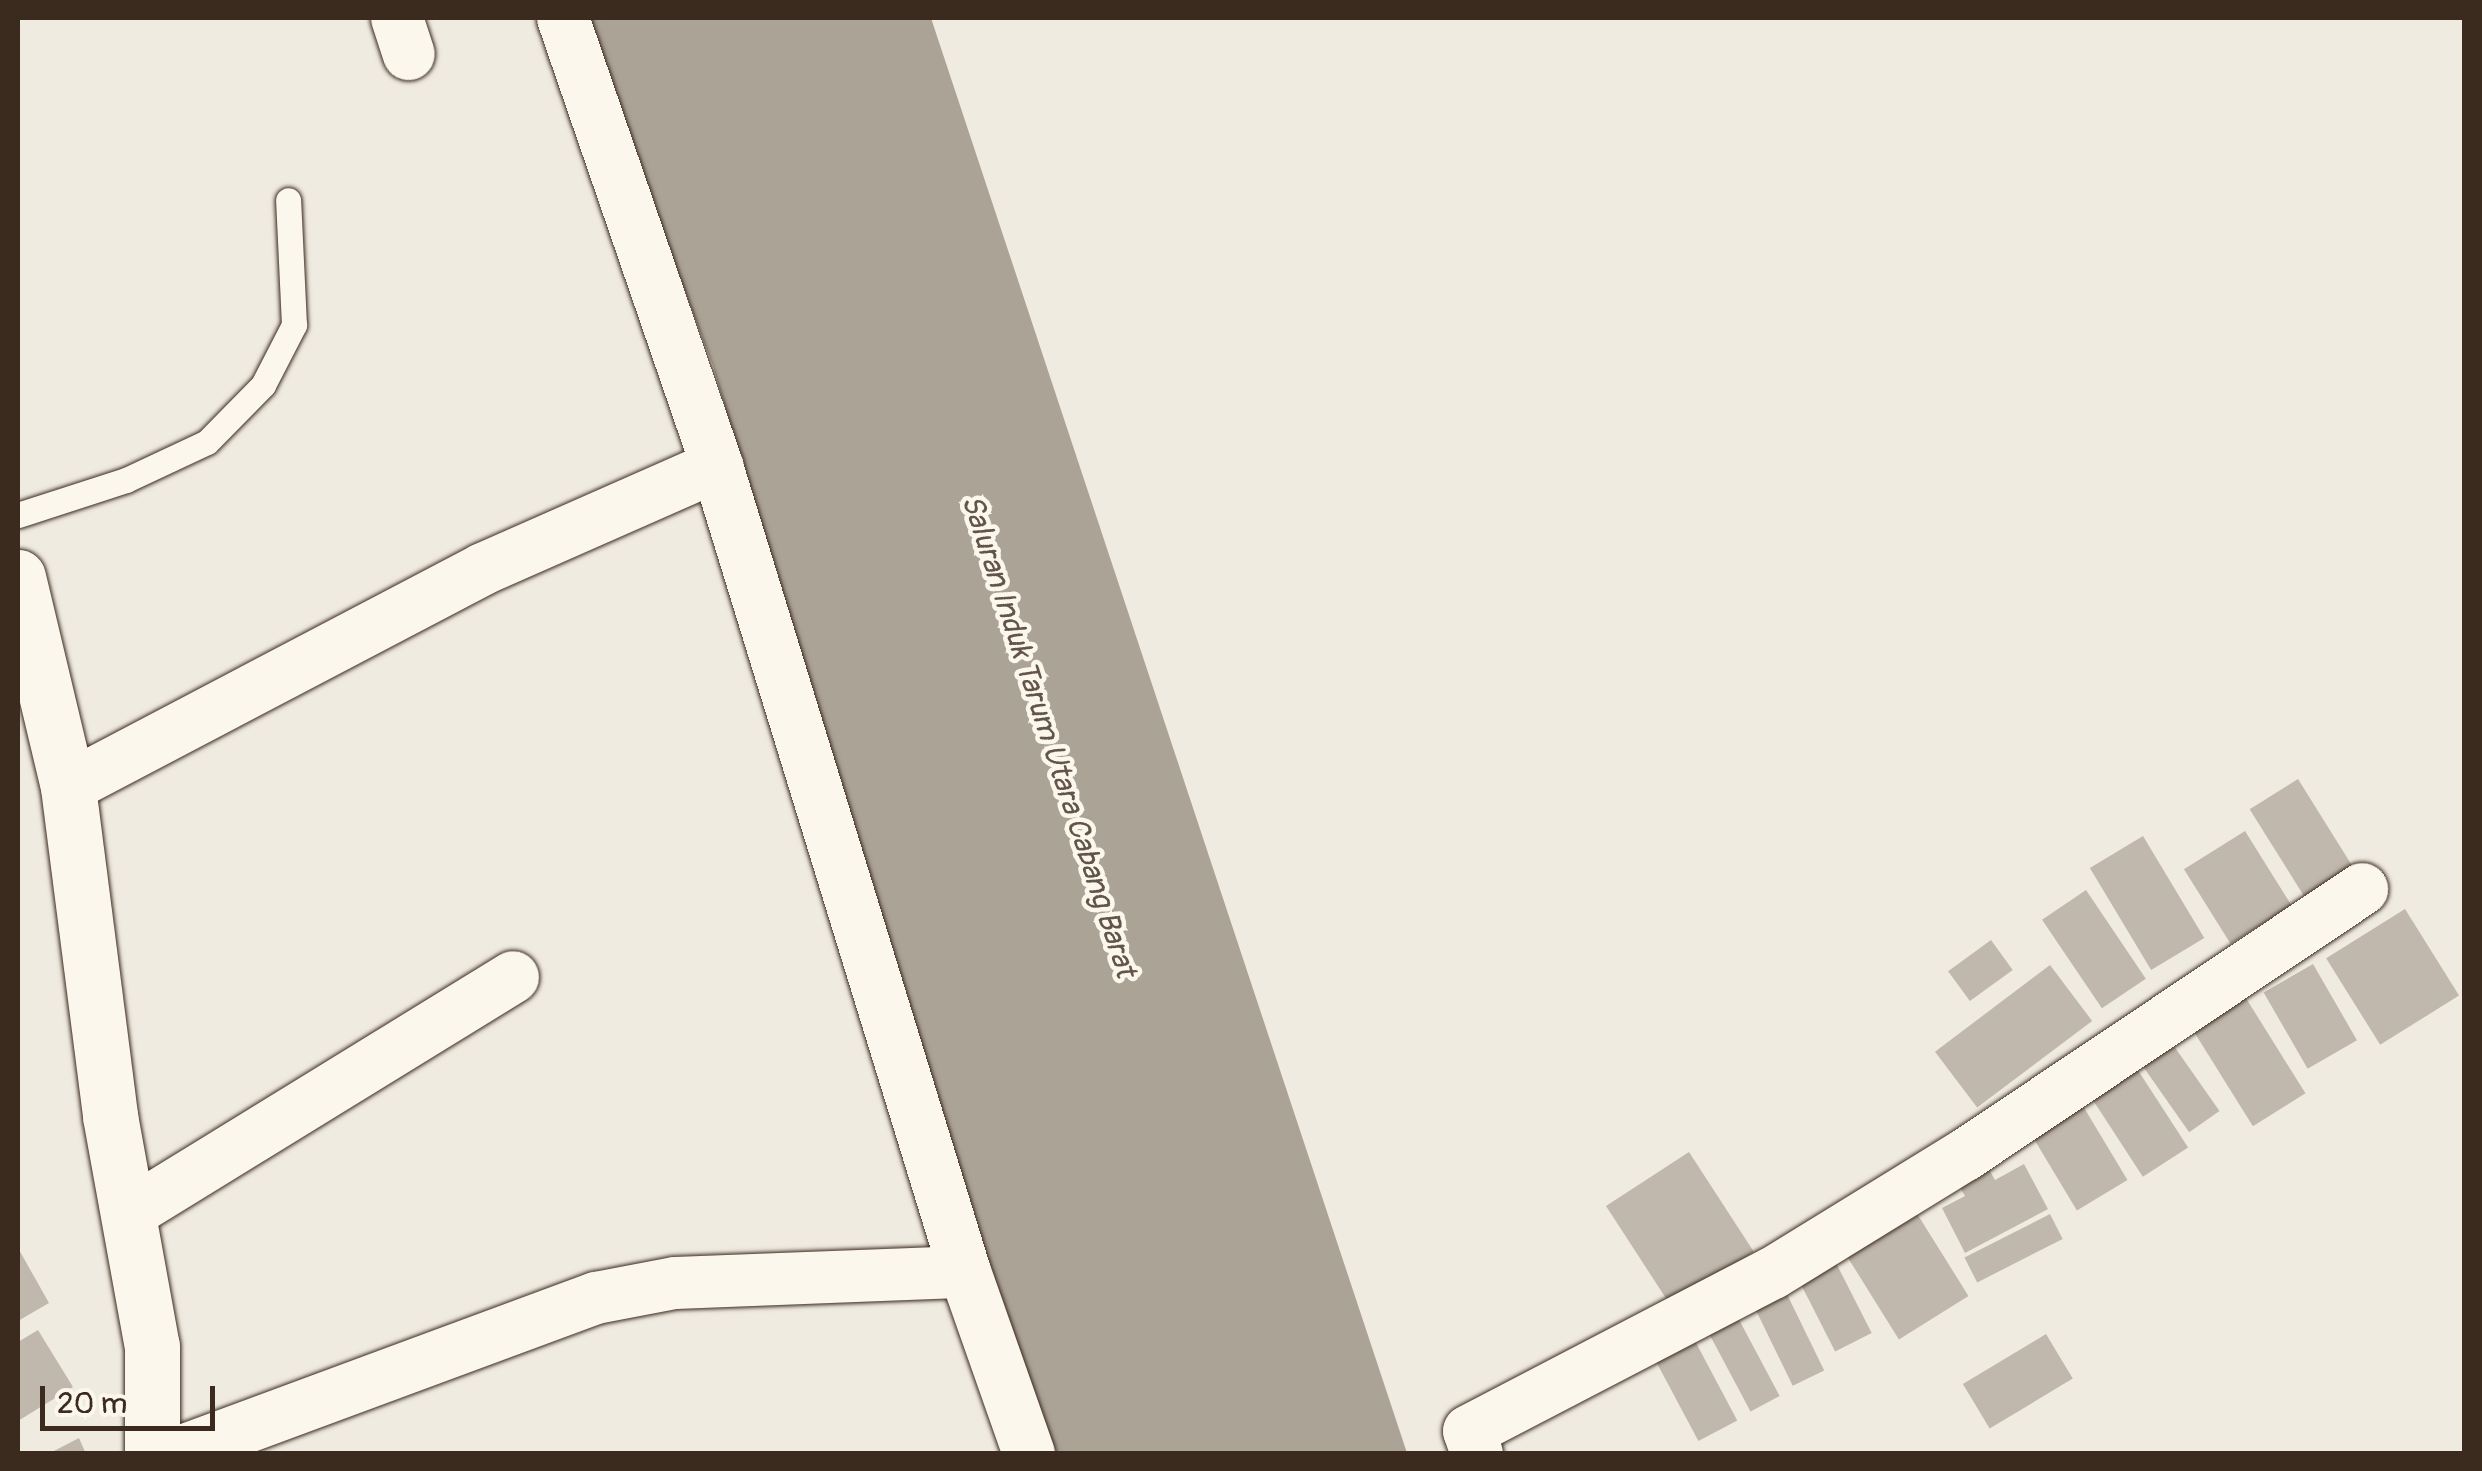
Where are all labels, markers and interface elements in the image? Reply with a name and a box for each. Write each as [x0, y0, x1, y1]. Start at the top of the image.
water label: Saluran Induk Tarum Utara Cabang Barat [953, 490, 1143, 982]
scale bar [45, 1366, 220, 1428]
text: 20 m [57, 1385, 127, 1422]

